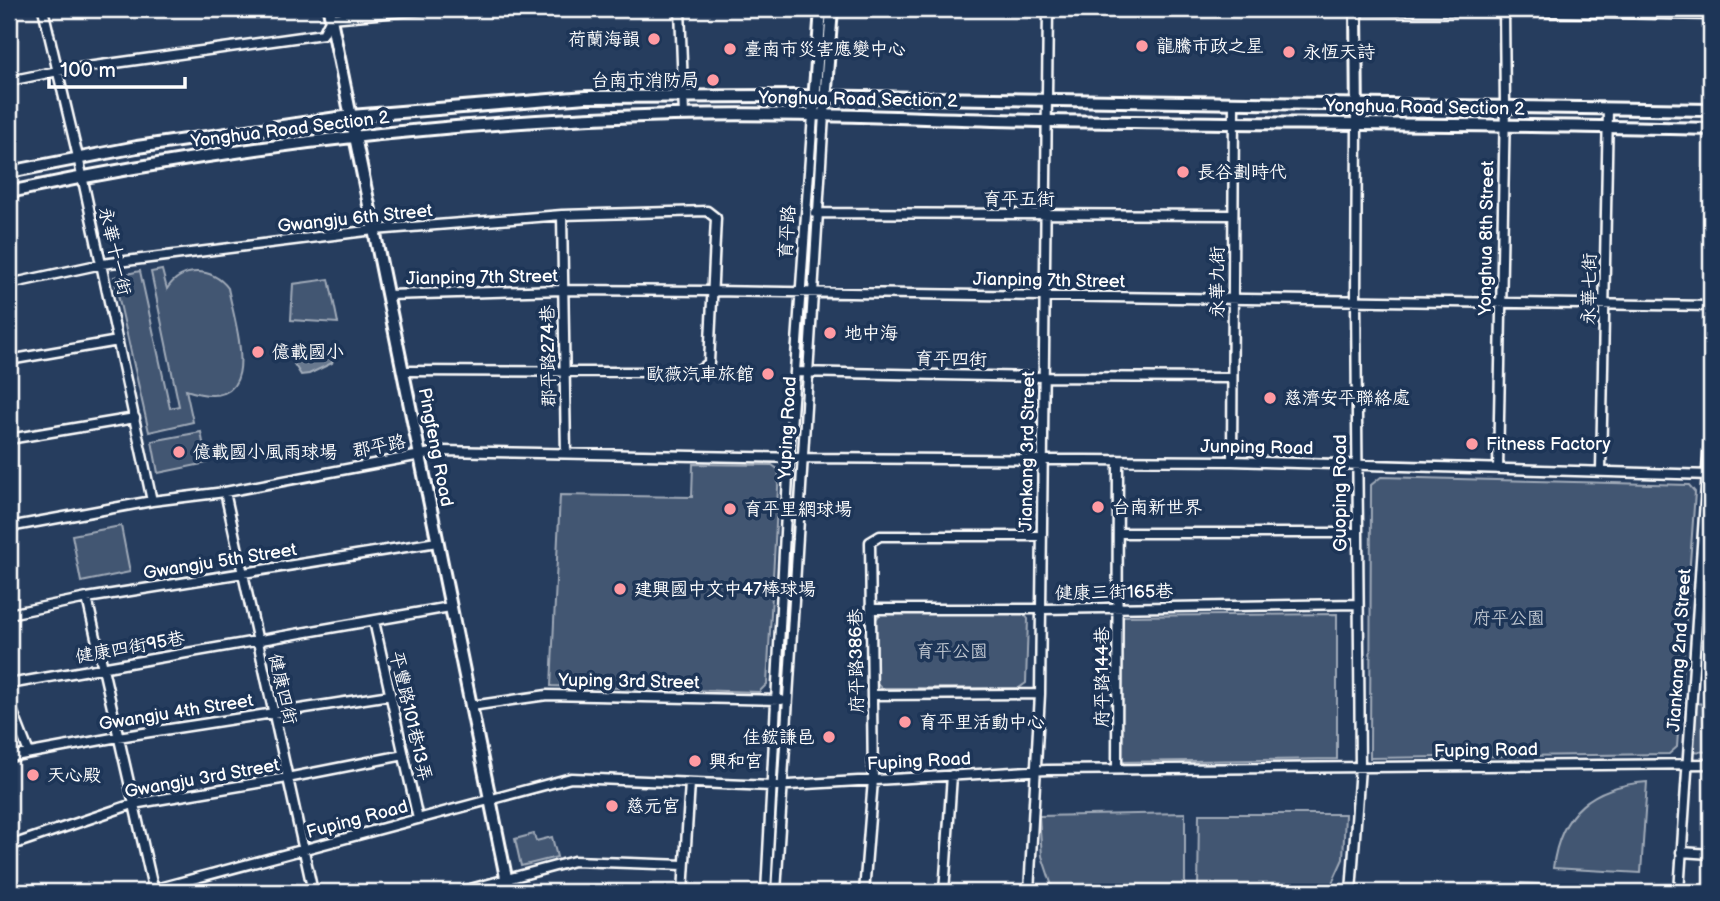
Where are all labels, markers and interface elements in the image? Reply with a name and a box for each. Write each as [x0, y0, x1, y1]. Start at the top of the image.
place label: 荷蘭海韻 [568, 29, 640, 50]
marker: 荷蘭海韻 [646, 31, 662, 47]
place label: 龍騰市政之星 [1156, 36, 1264, 57]
marker: 龍騰市政之星 [1134, 38, 1150, 54]
place label: 臺南市災害應變中心 [744, 39, 906, 60]
marker: 臺南市災害應變中心 [722, 41, 738, 57]
place label: 永恆天詩 [1303, 42, 1376, 63]
marker: 永恆天詩 [1281, 44, 1297, 60]
scale bar [49, 46, 186, 90]
text: 100 m [60, 58, 116, 83]
place label: 台南市消防局 [591, 70, 699, 91]
marker: 台南市消防局 [705, 72, 721, 88]
street label: Yonghua Road Section 2 [757, 87, 958, 112]
street label: Yonghua Road Section 2 [1324, 95, 1525, 120]
street label: Yonghua Road Section 2 [189, 107, 391, 152]
street label: Yonghua 8th Street [1475, 160, 1498, 316]
place label: 長谷劃時代 [1197, 162, 1287, 183]
marker: 長谷劃時代 [1175, 164, 1191, 180]
street label: 育平五街 [983, 189, 1055, 210]
street label: Gwangju 6th Street [276, 200, 434, 237]
street label: 育平路 [775, 204, 800, 260]
street label: 永華十一街 [94, 205, 135, 297]
street label: 永華九街 [1207, 246, 1228, 318]
street label: 永華七街 [1578, 253, 1601, 325]
street label: Jianping 7th Street [406, 266, 559, 289]
street label: Jianping 7th Street [973, 269, 1126, 292]
street label: 郡平路274巷 [537, 305, 560, 407]
place label: 地中海 [844, 323, 898, 344]
marker: 地中海 [822, 325, 838, 341]
place label: 億載國小 [272, 342, 344, 363]
marker: 億載國小 [250, 344, 266, 360]
street label: 育平四街 [915, 348, 987, 371]
place label: 歐薇汽車旅館 [646, 364, 754, 385]
marker: 歐薇汽車旅館 [760, 366, 776, 382]
street label: Jiankang 3rd Street [1016, 370, 1039, 531]
street label: Yuping Road [774, 376, 801, 481]
street label: Pingfeng Road [414, 386, 457, 508]
place label: 慈濟安平聯絡處 [1284, 388, 1410, 409]
marker: 慈濟安平聯絡處 [1262, 390, 1278, 406]
street label: 郡平路 [351, 431, 408, 462]
street label: Guoping Road [1330, 434, 1351, 552]
place label: Fitness Factory [1486, 434, 1612, 455]
street label: Junping Road [1200, 436, 1314, 459]
marker: Fitness Factory [1464, 436, 1480, 452]
place label: 億載國小風雨球場 [193, 442, 337, 463]
marker: 億載國小風雨球場 [171, 444, 187, 460]
place label: 台南新世界 [1112, 497, 1202, 518]
place label: 育平里網球場 [744, 499, 852, 520]
marker: 台南新世界 [1090, 499, 1106, 515]
marker: 育平里網球場 [722, 501, 738, 517]
street label: Gwangju 5th Street [142, 539, 299, 584]
street label: Jiankang 2nd Street [1663, 567, 1696, 732]
place label: 建興國中文中47棒球場 [634, 579, 816, 600]
marker: 建興國中文中47棒球場 [612, 581, 628, 597]
street label: 健康三街165巷 [1055, 581, 1173, 604]
park label: 府平公園 [1473, 608, 1545, 629]
street label: 府平路386巷 [845, 609, 868, 713]
street label: 府平路144巷 [1092, 627, 1113, 727]
street label: 健康四街95巷 [74, 628, 186, 667]
park label: 育平公園 [916, 641, 988, 662]
street label: 平豐路101巷13弄 [385, 649, 436, 783]
street label: 健康四街 [264, 652, 301, 727]
street label: Yuping 3rd Street [557, 670, 700, 693]
street label: Gwangju 4th Street [98, 690, 255, 735]
place label: 育平里活動中心 [919, 712, 1045, 733]
marker: 育平里活動中心 [897, 714, 913, 730]
place label: 佳鋐謙邑 [743, 727, 815, 748]
marker: 佳鋐謙邑 [821, 729, 837, 745]
street label: Fuping Road [1434, 739, 1538, 762]
street label: Fuping Road [866, 748, 972, 775]
place label: 興和宮 [709, 751, 763, 772]
marker: 興和宮 [687, 753, 703, 769]
street label: Gwangju 3rd Street [123, 754, 282, 802]
place label: 天心殿 [47, 765, 101, 786]
marker: 天心殿 [25, 767, 41, 783]
street label: Fuping Road [304, 796, 410, 843]
place label: 慈元宮 [626, 796, 680, 817]
marker: 慈元宮 [604, 798, 620, 814]

